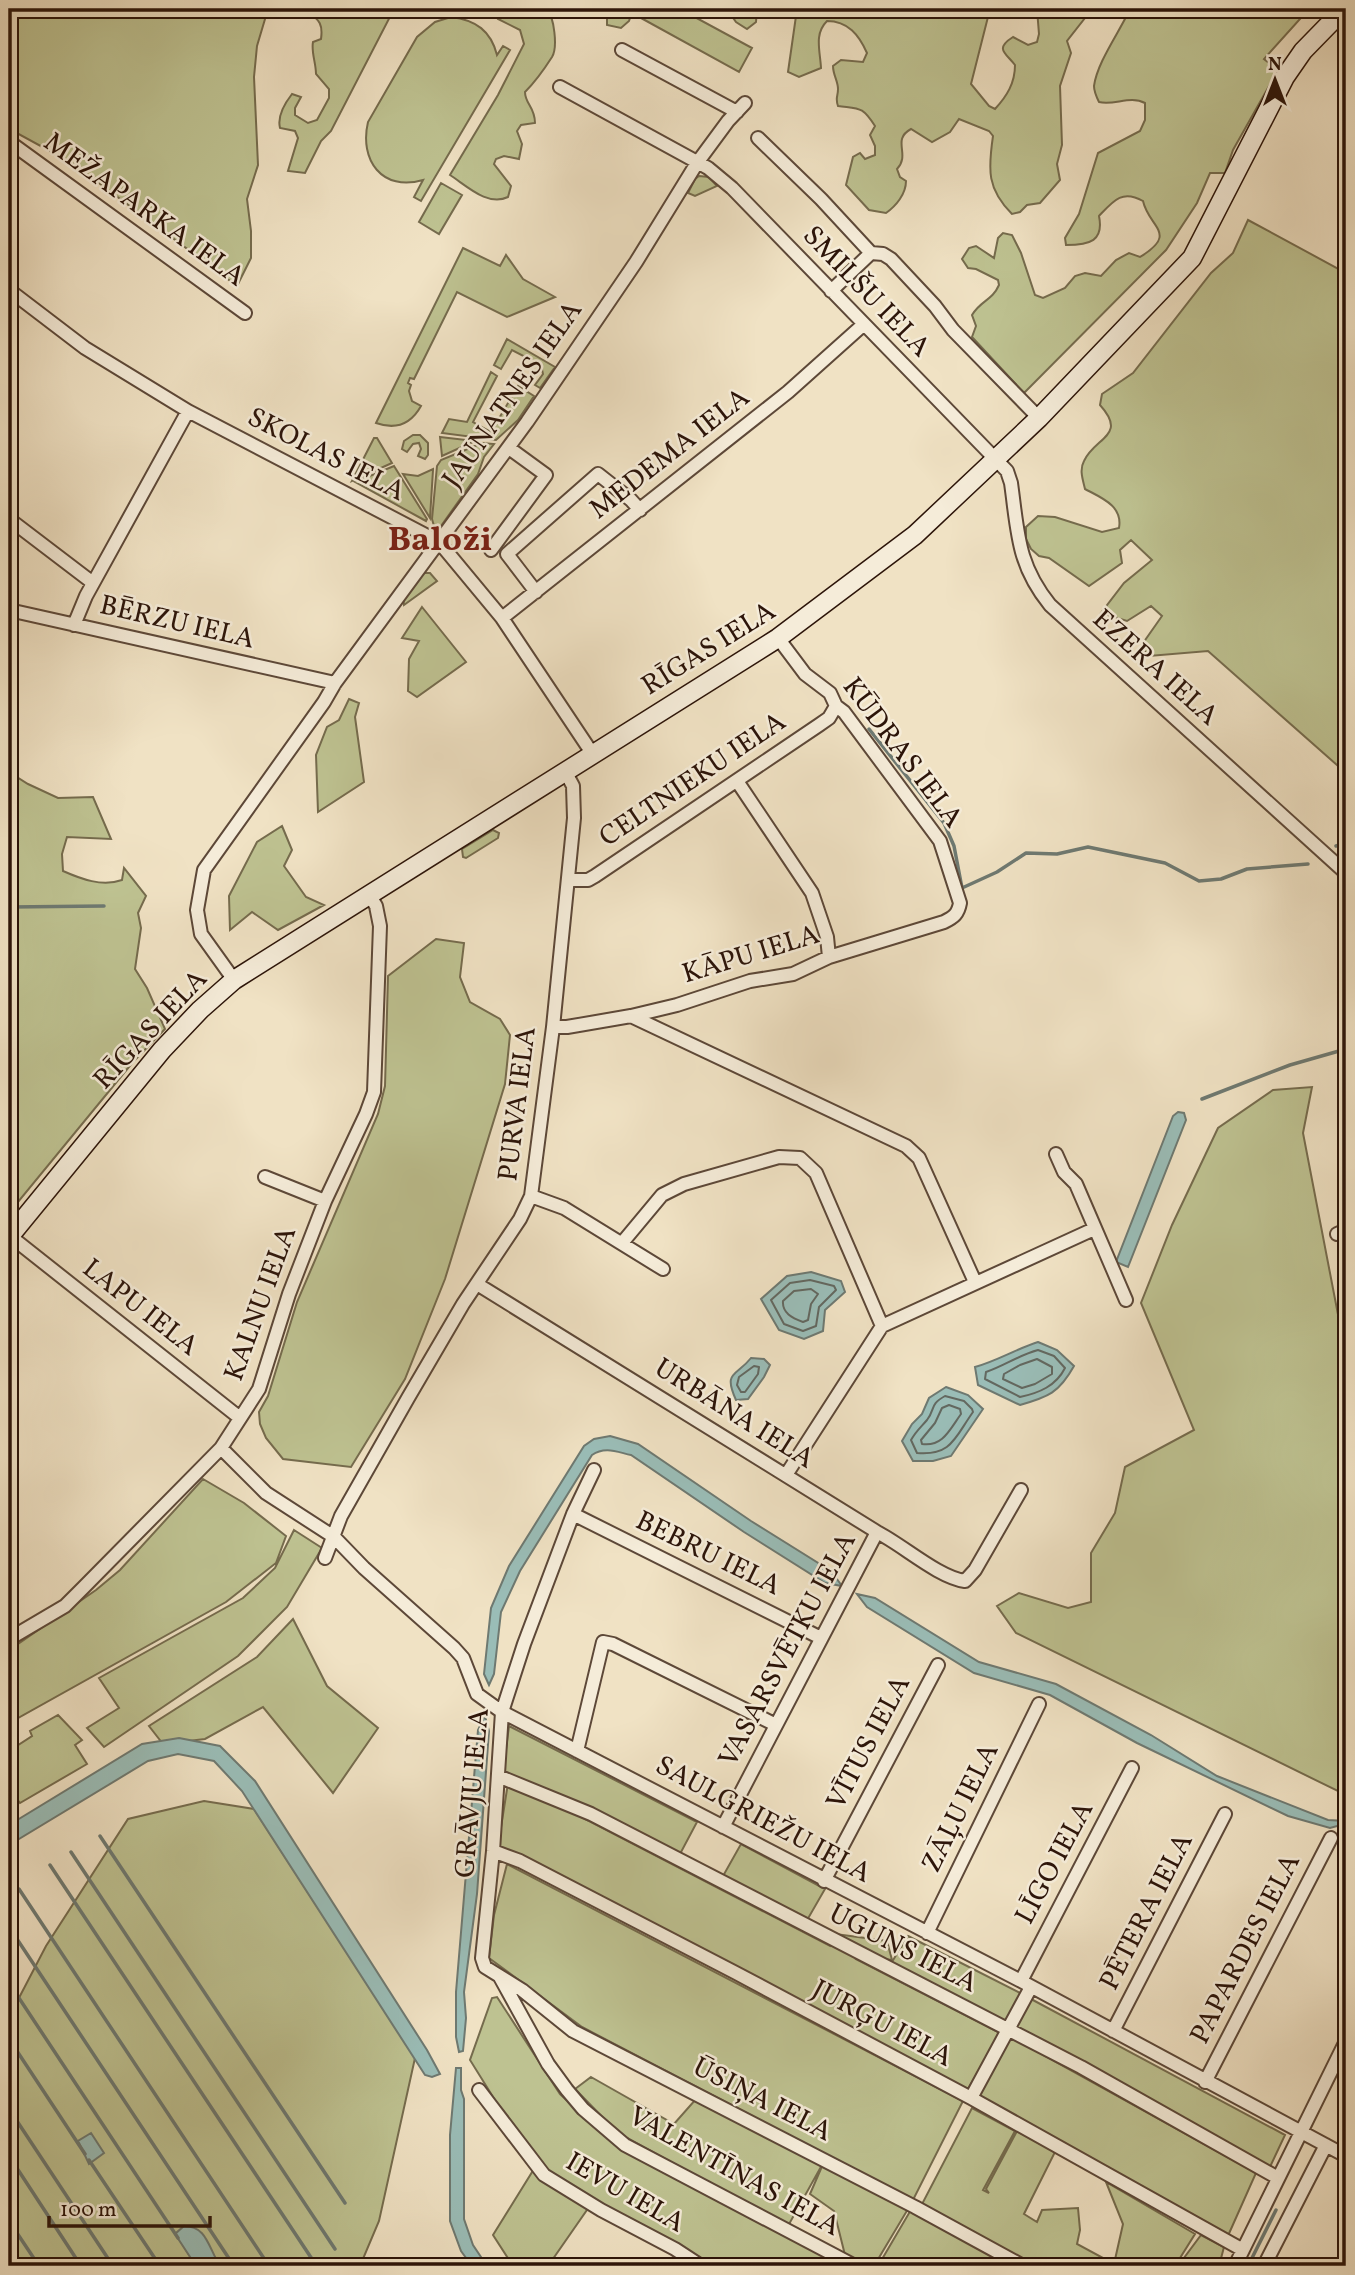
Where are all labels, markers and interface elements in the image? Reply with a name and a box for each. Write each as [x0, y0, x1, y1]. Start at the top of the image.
north arrow [1240, 46, 1310, 116]
text: N [1268, 52, 1282, 78]
street label: MEŽAPARKA IELA [35, 124, 253, 297]
street label: SMILŠU IELA [793, 218, 939, 367]
street label: JAUNATNES IELA [434, 293, 593, 497]
street label: MEDEMA IELA [582, 379, 759, 529]
street label: SKOLAS IELA [240, 398, 412, 512]
district label: Baloži [388, 517, 492, 565]
street label: BĒRZU IELA [96, 586, 259, 660]
street label: RĪGAS IELA [634, 592, 784, 706]
street label: EZERA IELA [1083, 601, 1227, 736]
street label: KŪDRAS IELA [832, 670, 972, 837]
street label: CELTNIEKU IELA [592, 703, 794, 857]
street label: KĀPU IELA [678, 916, 825, 994]
street label: RĪGAS IELA [85, 961, 217, 1099]
street label: PURVA IELA [489, 1024, 547, 1183]
street label: KALNU IELA [215, 1221, 307, 1387]
street label: LAPU IELA [74, 1250, 207, 1366]
street label: URBĀNA IELA [646, 1349, 822, 1479]
street label: BEBRU IELA [629, 1502, 788, 1606]
street label: VASARSVĒTKU IELA [710, 1526, 866, 1774]
street label: VĪTUS IELA [817, 1669, 921, 1817]
street label: GRĀVJU IELA [446, 1706, 500, 1879]
street label: ZĀĻU IELA [913, 1736, 1009, 1879]
street label: SAULGRIEŽU IELA [648, 1747, 878, 1894]
street label: LĪGO IELA [1006, 1794, 1104, 1931]
street label: PĒTERA IELA [1091, 1826, 1203, 1997]
street label: PAPARDES IELA [1181, 1847, 1311, 2051]
street label: UGUNS IELA [822, 1895, 984, 2003]
street label: JURĢU IELA [805, 1971, 960, 2078]
street label: ŪSIŅA IELA [685, 2048, 839, 2152]
street label: VALENTĪNAS IELA [621, 2097, 847, 2247]
street label: IEVU IELA [558, 2143, 692, 2243]
scale bar [49, 2184, 210, 2228]
text: 100 m [60, 2196, 117, 2225]

